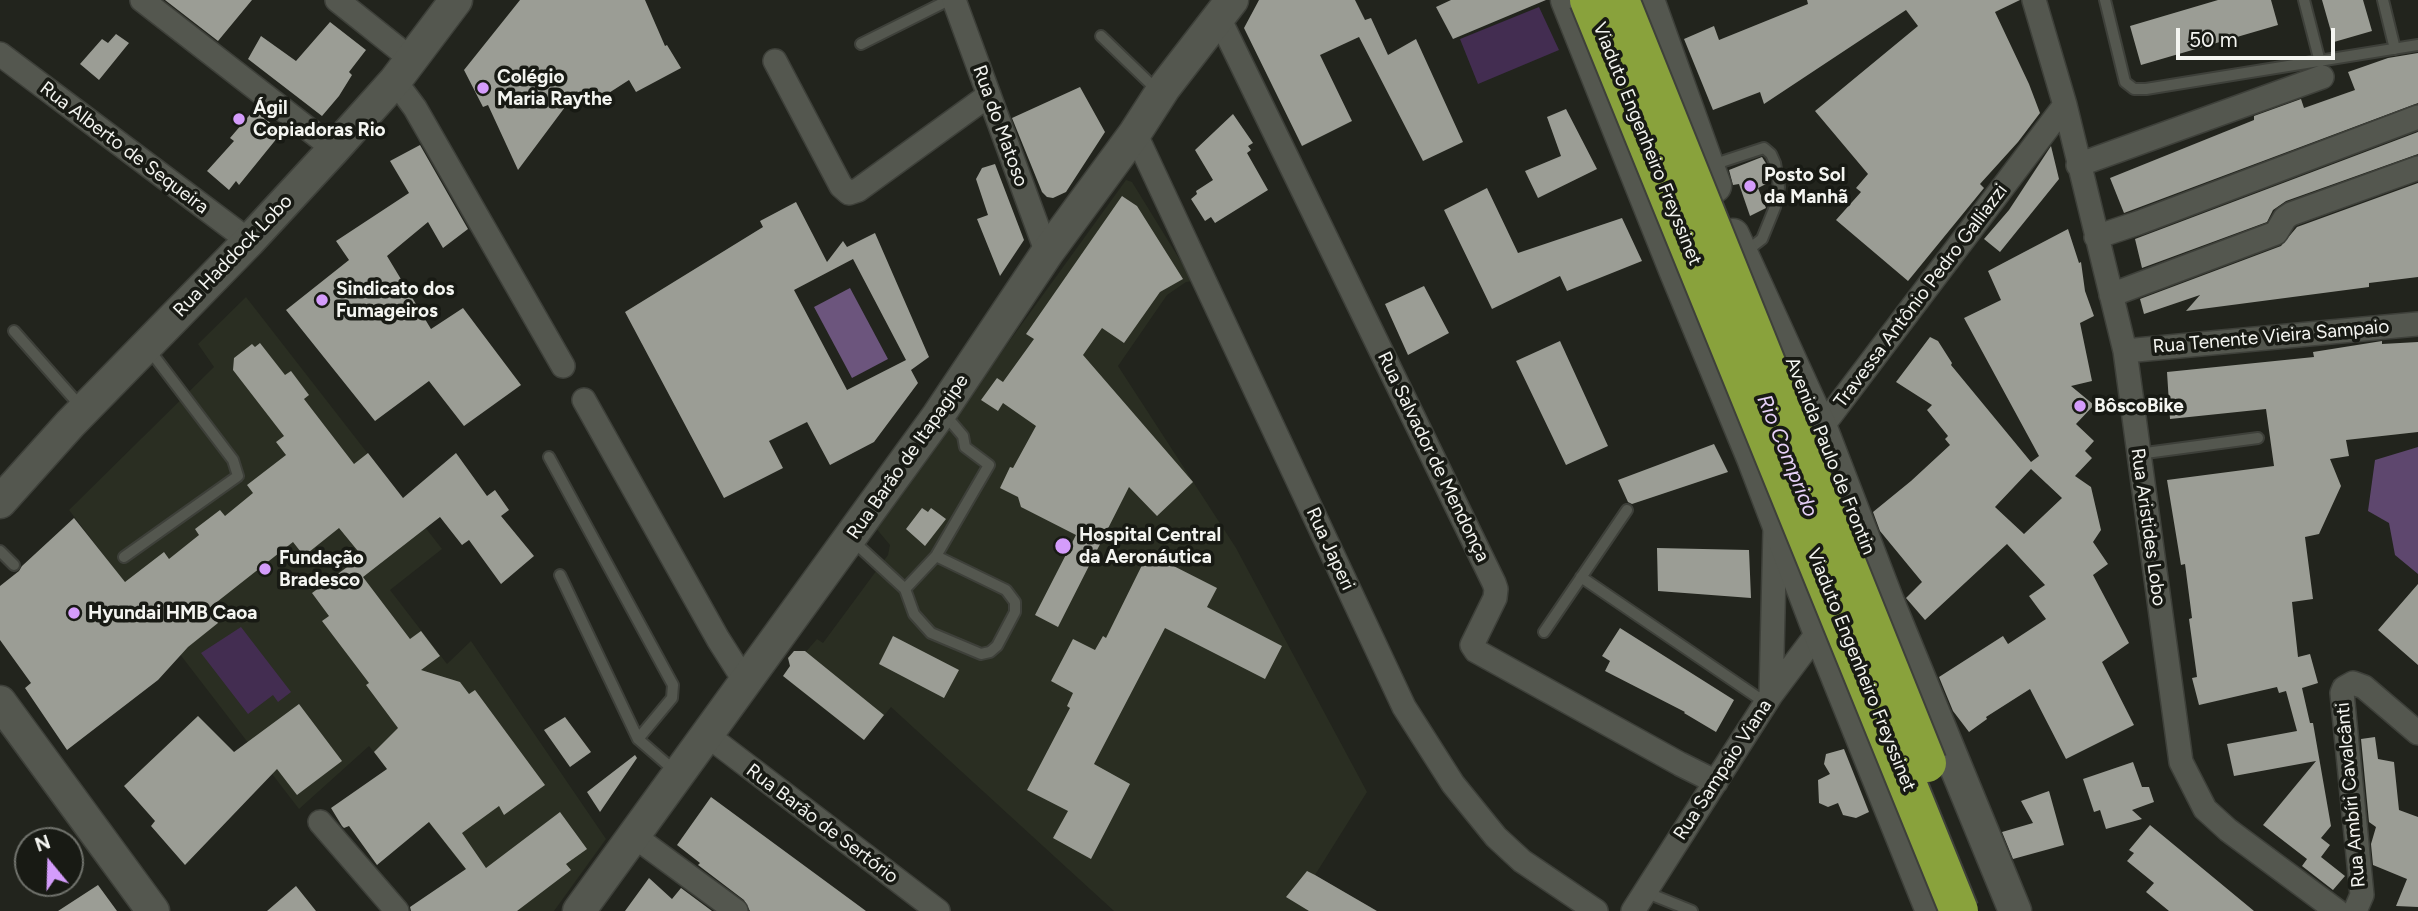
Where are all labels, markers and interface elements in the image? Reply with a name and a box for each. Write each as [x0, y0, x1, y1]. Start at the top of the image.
scale bar [2180, 14, 2339, 58]
street label: Viaduto Engenheiro Freyssinet [1588, 19, 1706, 269]
text: 50 m [2189, 27, 2238, 52]
street label: Rua do Matoso [967, 62, 1033, 190]
place label: Colégio Maria Raythe [497, 66, 612, 110]
street label: Rua Alberto de Sequeira [35, 77, 213, 219]
marker: Colégio Maria Raythe [475, 80, 491, 96]
place label: Ágil Copiadoras Rio [253, 97, 386, 141]
marker: Ágil Copiadoras Rio [231, 111, 247, 127]
place label: Posto Sol da Manhã [1764, 164, 1848, 208]
marker: Posto Sol da Manhã [1742, 178, 1758, 194]
street label: Travessa Antônio Pedro Galliazzi [1829, 180, 2013, 412]
street label: Rua Haddock Lobo [169, 190, 297, 322]
place label: Sindicato dos Fumageiros [336, 278, 454, 322]
marker: Sindicato dos Fumageiros [314, 292, 330, 308]
street label: Rua Tenente Vieira Sampaio [2152, 315, 2390, 359]
street label: Rua Salvador de Mendonça [1372, 348, 1494, 566]
street label: Avenida Paulo de Frontin [1780, 354, 1880, 558]
street label: Rua Barão de Itapagipe [842, 370, 974, 544]
water label: Rio Comprido [1751, 391, 1823, 521]
place label: BôscoBike [2094, 395, 2184, 417]
marker: BôscoBike [2072, 398, 2088, 414]
street label: Rua Aristides Lobo [2126, 447, 2170, 607]
street label: Rua Japeri [1301, 504, 1359, 594]
place label: Hospital Central da Aeronáutica [1079, 524, 1221, 568]
marker: Hospital Central da Aeronáutica [1053, 536, 1073, 556]
street label: Viaduto Engenheiro Freyssinet [1802, 545, 1920, 795]
place label: Fundação Bradesco [279, 547, 364, 591]
marker: Fundação Bradesco [257, 561, 273, 577]
place label: Hyundai HMB Caoa [88, 602, 257, 624]
marker: Hyundai HMB Caoa [66, 605, 82, 621]
street label: Rua Sampaio Viana [1669, 695, 1777, 845]
street label: Rua Ambíri Cavalcânti [2332, 701, 2370, 889]
street label: Rua Barão de Sertório [741, 759, 903, 889]
north arrow [14, 827, 84, 897]
text: N [32, 830, 53, 857]

